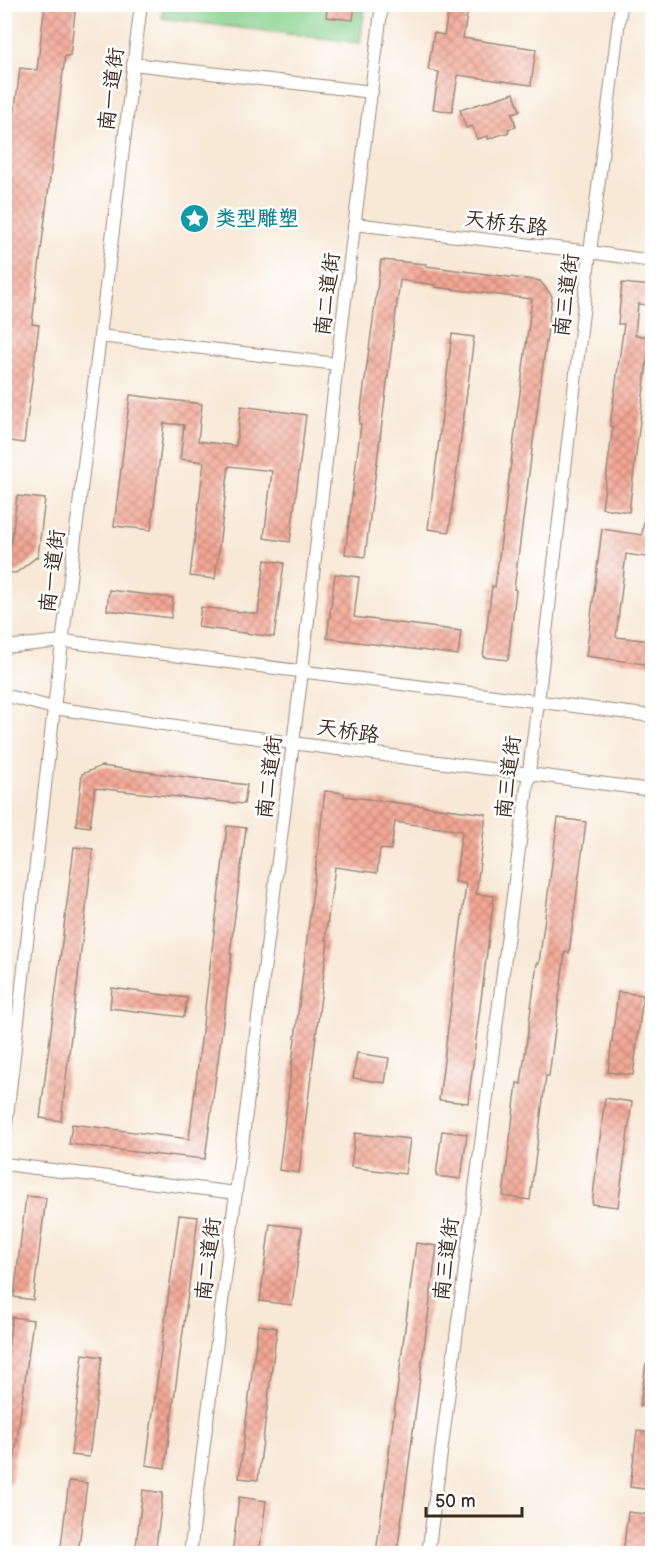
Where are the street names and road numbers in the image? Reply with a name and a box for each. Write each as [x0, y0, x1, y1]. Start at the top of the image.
street label: 南一道街 [94, 46, 129, 132]
street label: 天桥东路 [463, 206, 549, 241]
street label: 南二道街 [310, 251, 345, 337]
street label: 南三道街 [549, 252, 584, 338]
street label: 南一道街 [35, 528, 70, 614]
street label: 天桥路 [315, 715, 381, 748]
street label: 南二道街 [252, 734, 287, 820]
street label: 南三道街 [491, 734, 526, 820]
street label: 南二道街 [191, 1216, 226, 1302]
street label: 南三道街 [429, 1216, 464, 1302]

